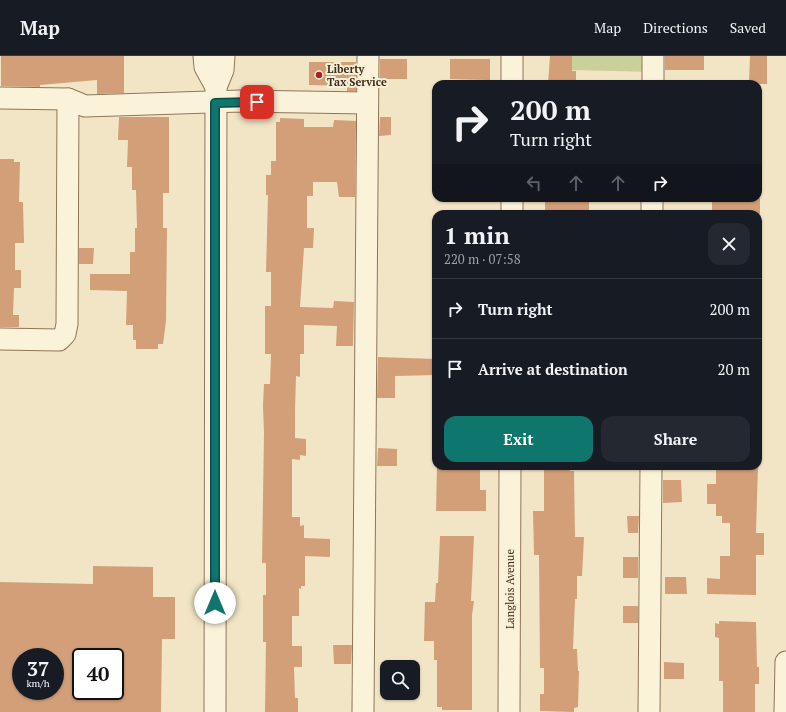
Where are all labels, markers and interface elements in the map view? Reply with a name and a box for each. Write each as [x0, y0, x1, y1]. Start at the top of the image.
text: Map [20, 15, 60, 40]
text: Map [594, 18, 621, 37]
text: Directions [643, 18, 708, 37]
text: Saved [730, 18, 766, 37]
place label: Liberty Tax Service [327, 62, 387, 89]
marker: Liberty Tax Service [314, 70, 324, 80]
pin [240, 85, 274, 119]
icon: arrive [246, 91, 268, 113]
text: 200 m [510, 91, 591, 128]
icon: right [444, 96, 496, 148]
text: Turn right [510, 127, 592, 151]
icon: left [523, 172, 545, 194]
icon: ahead [565, 172, 587, 194]
icon: ahead [607, 172, 629, 194]
icon: right [649, 172, 671, 194]
text: 1 min [444, 219, 510, 251]
button: close [708, 223, 750, 265]
text: 220 m · 07:58 [444, 250, 521, 268]
icon: right [444, 298, 466, 320]
text: Turn right [478, 299, 553, 319]
text: 200 m [709, 299, 750, 319]
icon: arrive [444, 358, 466, 380]
text: Arrive at destination [478, 359, 628, 379]
text: 20 m [717, 359, 750, 379]
button: Exit [444, 416, 593, 462]
button: Share [601, 416, 750, 462]
street label: Langlois Avenue [503, 549, 517, 629]
position arrow [194, 582, 236, 624]
speed limit sign: 40 [72, 648, 124, 700]
text: 37 [27, 655, 49, 682]
map controls [380, 660, 420, 700]
button: search [380, 660, 420, 700]
text: km/h [26, 677, 50, 690]

